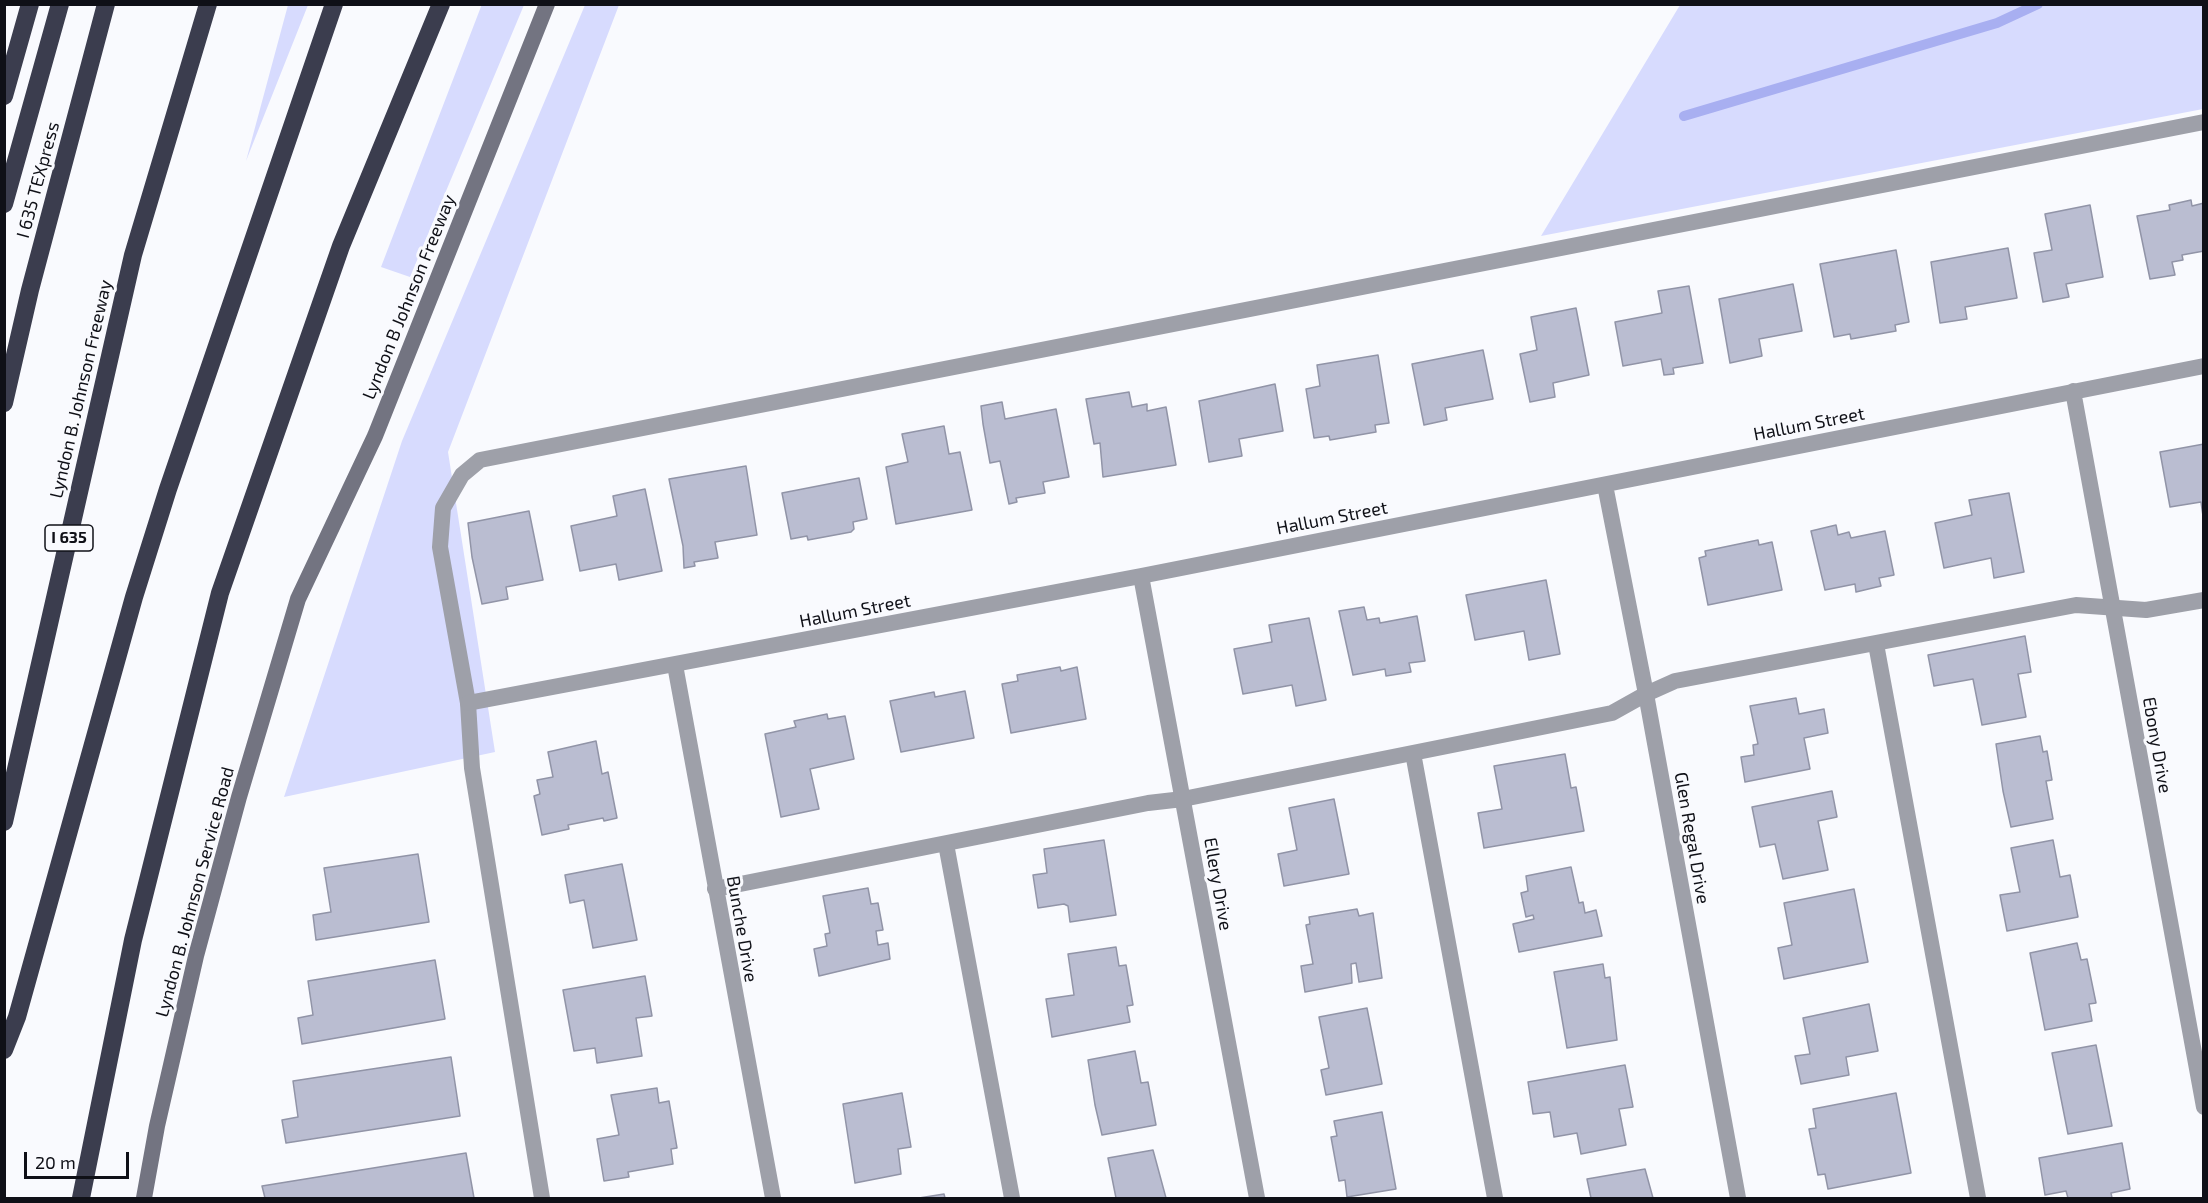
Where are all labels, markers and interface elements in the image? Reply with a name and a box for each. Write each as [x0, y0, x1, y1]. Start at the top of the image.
street label: I 635 TEXpress [12, 119, 64, 241]
street label: Lyndon B Johnson Freeway [358, 191, 460, 403]
street label: Lyndon B. Johnson Freeway [45, 278, 117, 500]
street label: Hallum Street [1752, 403, 1866, 445]
street label: Hallum Street [1275, 497, 1389, 539]
road number: I 635 [45, 525, 93, 551]
street label: Hallum Street [798, 590, 912, 632]
street label: Ebony Drive [2138, 695, 2176, 795]
street label: Lyndon B. Johnson Service Road [151, 765, 239, 1019]
street label: Glen Regal Drive [1670, 770, 1714, 906]
street label: Ellery Drive [1199, 836, 1237, 932]
street label: Bunche Drive [722, 874, 762, 984]
scale bar [27, 1140, 132, 1178]
text: 20 m [35, 1151, 76, 1173]

